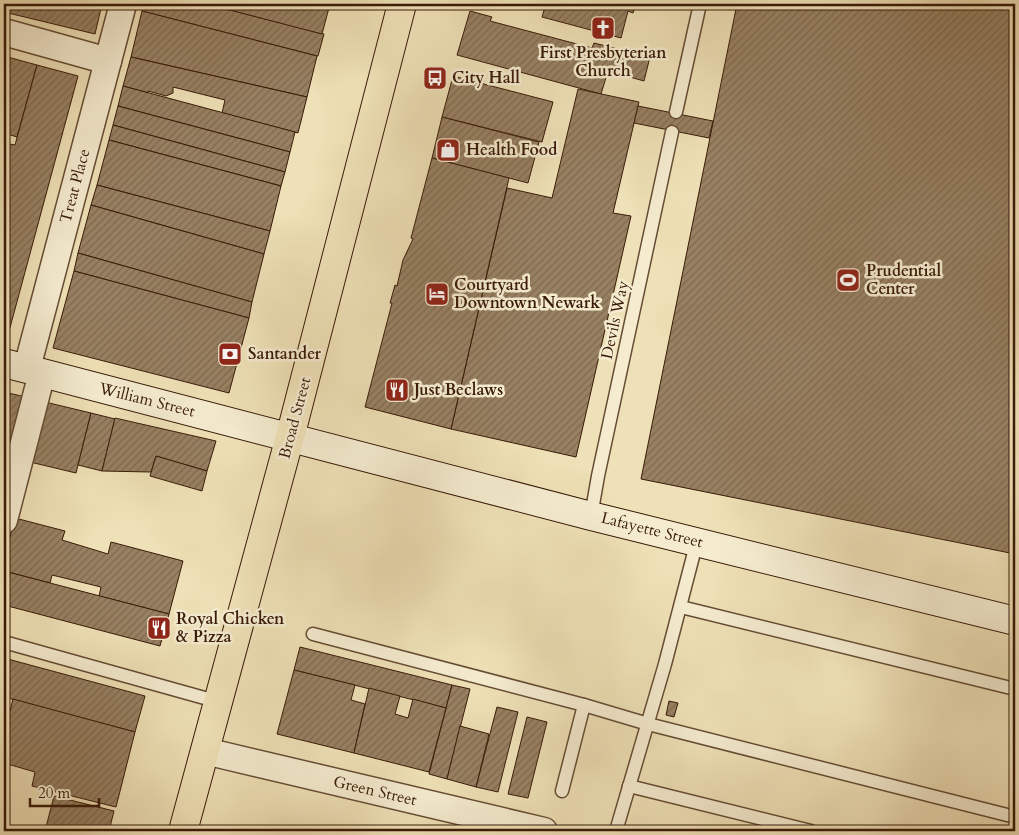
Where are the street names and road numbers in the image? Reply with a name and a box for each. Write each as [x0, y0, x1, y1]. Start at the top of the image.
street label: Treat Place [55, 146, 95, 226]
street label: Devils Way [596, 278, 634, 361]
street label: Broad Street [274, 375, 316, 461]
street label: William Street [96, 377, 197, 423]
street label: Lafayette Street [599, 507, 705, 553]
street label: Green Street [331, 771, 419, 811]

